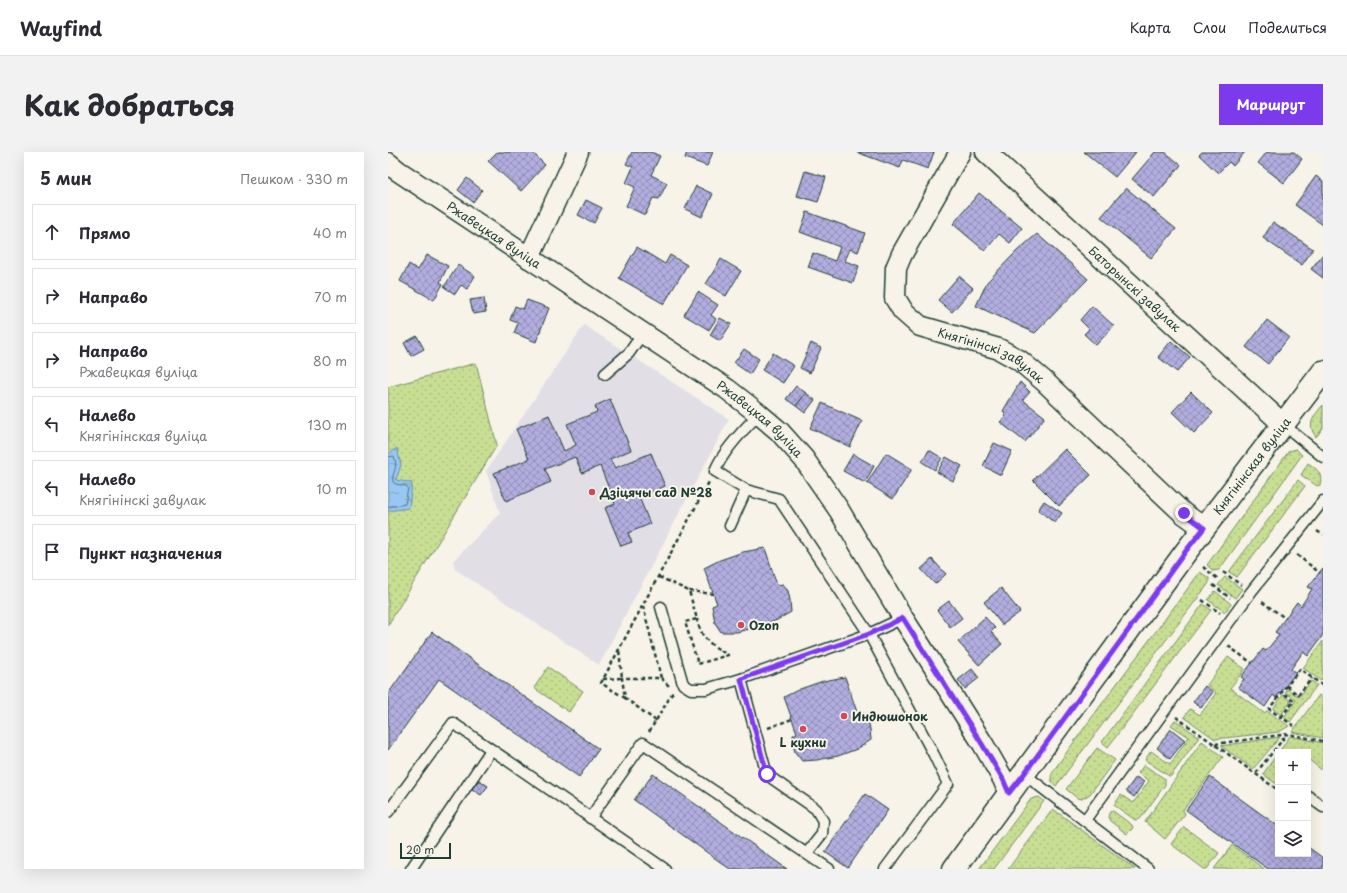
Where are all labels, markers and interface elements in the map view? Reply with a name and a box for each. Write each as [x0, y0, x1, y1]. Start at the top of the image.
text: Wayfind [20, 14, 102, 42]
text: Карта [1130, 17, 1171, 38]
text: Слои [1193, 17, 1226, 38]
text: Поделиться [1248, 17, 1327, 38]
text: Как добраться [24, 83, 235, 126]
button: Маршрут [1219, 84, 1323, 125]
text: 5 мин [40, 165, 92, 191]
text: Пешком · 330 m [240, 169, 348, 188]
street label: Ржавецкая вуліца [443, 197, 545, 273]
icon: ahead [41, 221, 63, 243]
text: Прямо [79, 221, 130, 244]
text: 40 m [313, 223, 347, 242]
street label: Баторынскі завулак [1085, 241, 1186, 336]
icon: right [41, 285, 63, 307]
text: Направо [79, 285, 148, 308]
text: 70 m [314, 287, 347, 306]
street label: Княгінінскі завулак [936, 323, 1049, 387]
text: Направо [79, 339, 148, 362]
icon: right [41, 349, 63, 371]
text: 80 m [313, 351, 347, 370]
text: Ржавецкая вуліца [79, 362, 198, 381]
street label: Ржавецкая вуліца [713, 376, 808, 462]
text: Налево [79, 403, 136, 426]
icon: left [41, 413, 63, 435]
street label: Княгінінская вуліца [1208, 413, 1295, 518]
text: 130 m [308, 415, 347, 434]
text: Княгінінская вуліца [79, 426, 207, 445]
text: Налево [79, 467, 136, 490]
icon: left [41, 477, 63, 499]
text: 10 m [317, 479, 347, 498]
place label: Дзіцячы сад №28 [599, 483, 712, 501]
marker: Дзіцячы сад №28 [587, 487, 597, 497]
text: Княгінінскі завулак [79, 490, 206, 509]
route end [1175, 504, 1193, 522]
icon: arrive [41, 541, 63, 563]
text: Пункт назначения [79, 541, 222, 564]
place label: Ozon [749, 616, 779, 634]
marker: Ozon [736, 620, 746, 630]
place label: Индюшонок [852, 707, 928, 725]
marker: Индюшонок [839, 711, 849, 721]
marker: L кухни [798, 724, 808, 734]
place label: L кухни [780, 733, 827, 751]
map controls [1275, 749, 1311, 857]
button: + [1275, 749, 1311, 785]
route start [758, 765, 776, 783]
button: − [1275, 785, 1311, 821]
button: layers [1275, 821, 1311, 857]
scale bar [400, 841, 451, 860]
text: 20 m [406, 841, 434, 858]

